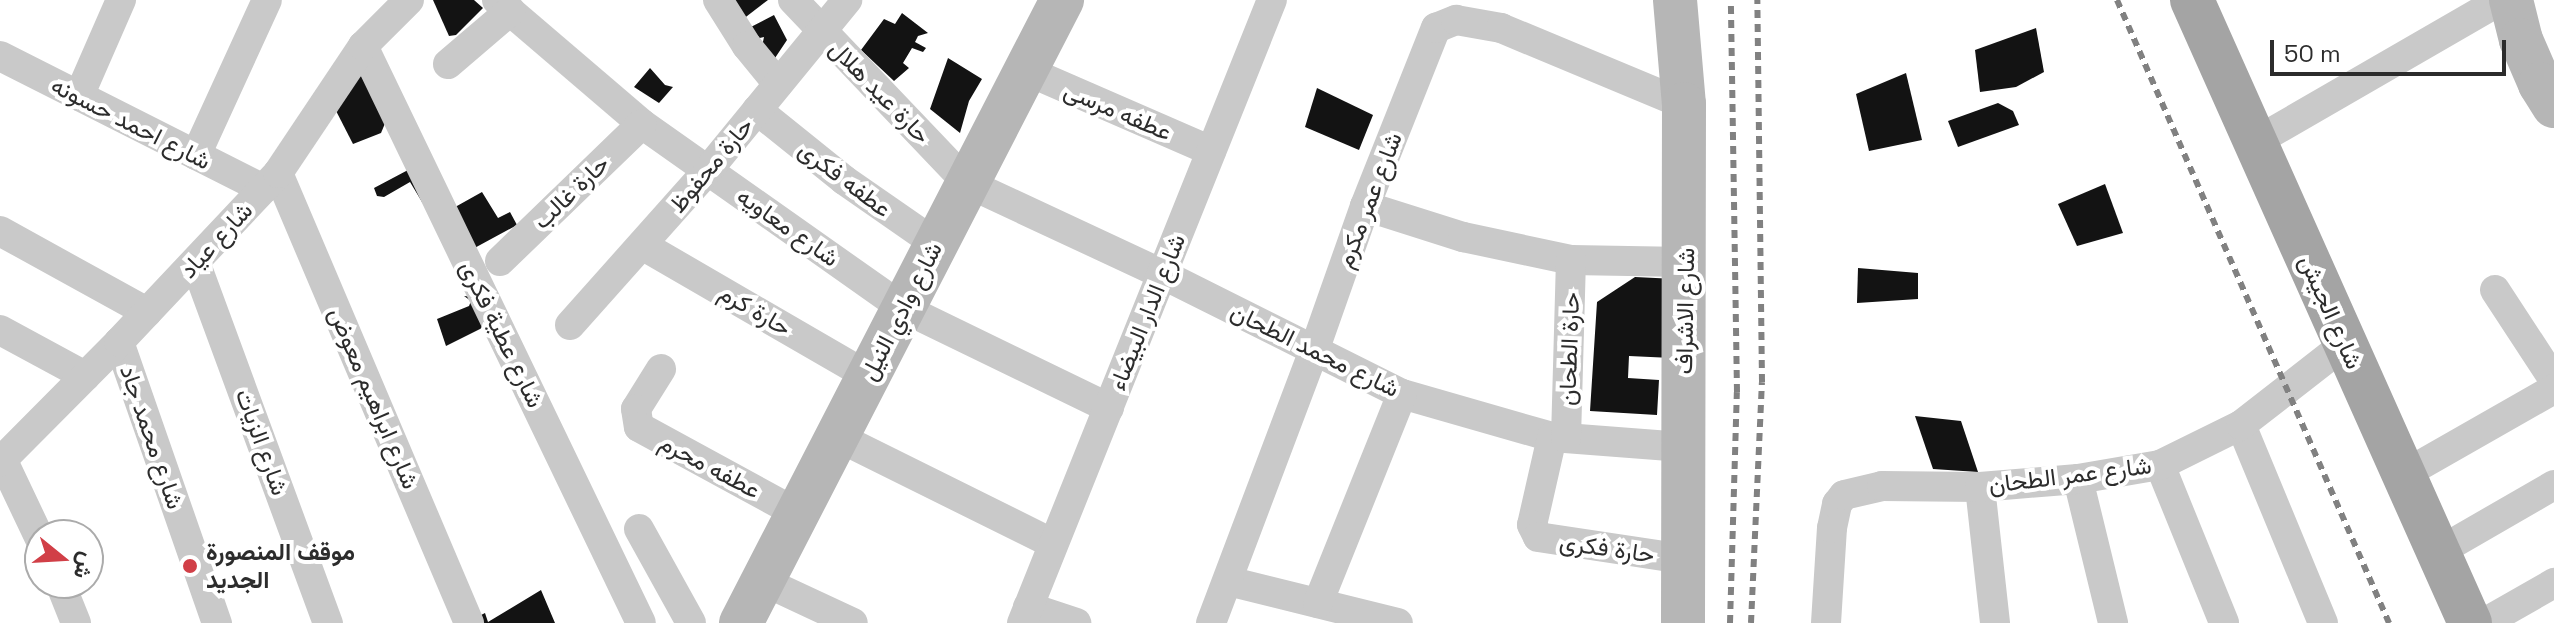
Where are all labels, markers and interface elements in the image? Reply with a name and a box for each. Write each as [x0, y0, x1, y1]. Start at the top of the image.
scale bar [2274, 24, 2510, 74]
street label: حارة عيد هلال [824, 34, 936, 150]
text: 50 m [2284, 38, 2341, 69]
street label: شارع احمد حسونه [46, 70, 216, 176]
street label: عطفه مرسى [1060, 75, 1176, 147]
street label: حارة محفوظ [663, 111, 759, 219]
street label: شارع عمر مكرم [1330, 128, 1408, 272]
street label: عطفه فكرى [793, 135, 897, 223]
street label: حارة غالب [527, 149, 615, 235]
street label: شارع معاويه [731, 181, 845, 273]
street label: شارع عياد [174, 196, 258, 284]
street label: شارع الدار البيضاء [1103, 230, 1191, 394]
street label: شارع وادي النيل [854, 237, 948, 385]
street label: شارع الاشراف [1669, 247, 1701, 375]
street label: شارع الجيش [2293, 251, 2369, 373]
street label: شارع عطية فكرى [454, 256, 550, 412]
street label: حارة كرم [714, 278, 796, 342]
street label: حارة الطحان [1553, 292, 1585, 406]
street label: شارع محمد الطحان [1226, 297, 1404, 403]
street label: شارع ابراهيم معوض [323, 303, 425, 493]
street label: شارع محمد جاد [114, 361, 190, 513]
street label: شارع الزيات [229, 385, 295, 499]
street label: عطفه محرم [655, 427, 765, 505]
street label: شارع عمر الطحان [1987, 451, 2153, 499]
north arrow [24, 519, 104, 599]
street label: حارة فكرى [1558, 527, 1656, 569]
place label: موقف المنصورة الجديد [206, 538, 355, 594]
text: ش [68, 549, 102, 583]
marker: موقف المنصورة الجديد [181, 557, 199, 575]

